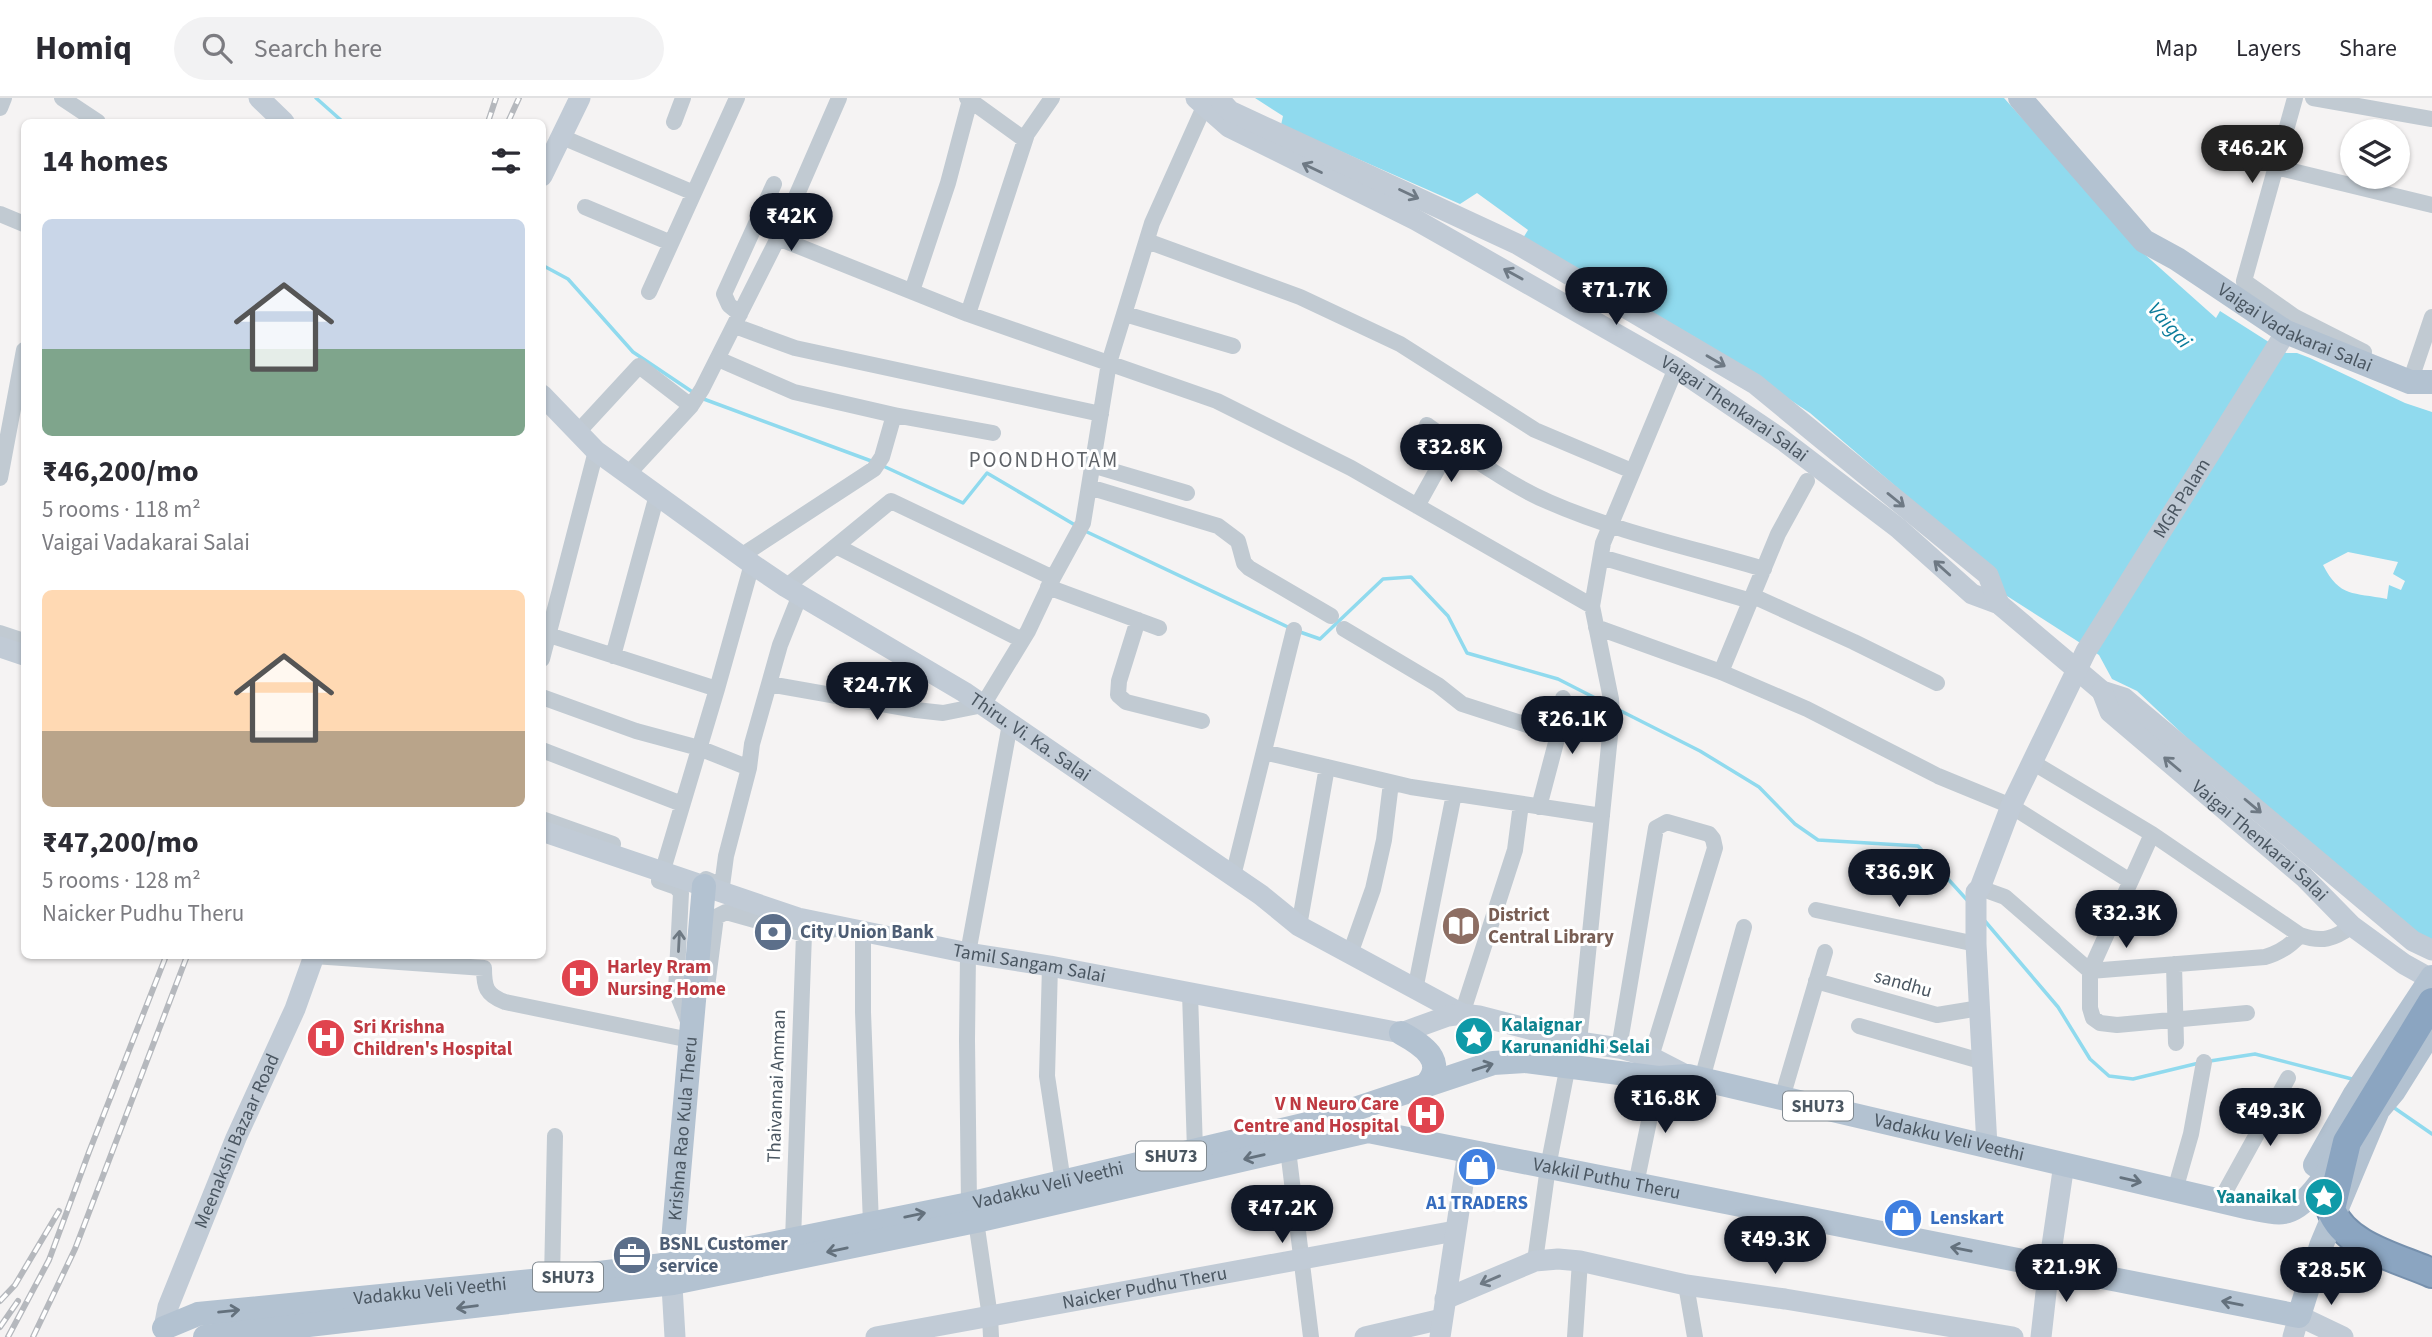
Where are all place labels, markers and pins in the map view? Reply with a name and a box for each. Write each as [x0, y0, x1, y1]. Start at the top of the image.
pin: ₹46.2K [2195, 126, 2309, 185]
pin: ₹42K [750, 194, 832, 253]
pin: ₹71.7K [1559, 268, 1673, 327]
pin: ₹32.8K [1394, 424, 1508, 484]
pin: ₹24.7K [820, 662, 934, 722]
pin: ₹26.1K [1515, 696, 1629, 756]
pin: ₹36.9K [1842, 850, 1956, 909]
pin: ₹32.3K [2069, 890, 2183, 950]
place label: District Central Library [1488, 902, 1614, 951]
library icon: District Central Library [1440, 905, 1482, 947]
bank icon: City Union Bank [752, 911, 794, 953]
place label: City Union Bank [800, 919, 935, 946]
place label: Harley Rram Nursing Home [607, 954, 726, 1003]
hospital icon: Harley Rram Nursing Home [559, 957, 601, 999]
place label: Kalaignar Karunanidhi Selai [1501, 1012, 1650, 1061]
place label: Sri Krishna Children's Hospital [353, 1014, 513, 1063]
place icon: Kalaignar Karunanidhi Selai [1453, 1015, 1495, 1057]
hospital icon: Sri Krishna Children's Hospital [305, 1017, 347, 1059]
pin: ₹16.8K [1608, 1076, 1722, 1135]
pin: ₹49.3K [2213, 1088, 2327, 1148]
place label: V N Neuro Care Centre and Hospital [1233, 1091, 1400, 1140]
hospital icon: V N Neuro Care Centre and Hospital [1405, 1094, 1447, 1136]
shop icon: A1 TRADERS [1456, 1146, 1498, 1188]
place icon: Yaanaikal [2303, 1176, 2345, 1218]
place label: Yaanaikal [2216, 1184, 2298, 1211]
pin: ₹47.2K [1225, 1186, 1339, 1245]
place label: A1 TRADERS [1425, 1190, 1528, 1217]
shop icon: Lenskart [1882, 1197, 1924, 1239]
place label: Lenskart [1930, 1205, 2004, 1232]
pin: ₹49.3K [1718, 1216, 1832, 1276]
place label: BSNL Customer service [659, 1231, 788, 1280]
office icon: BSNL Customer service [611, 1234, 653, 1276]
pin: ₹21.9K [2009, 1244, 2123, 1304]
pin: ₹28.5K [2274, 1248, 2388, 1307]

